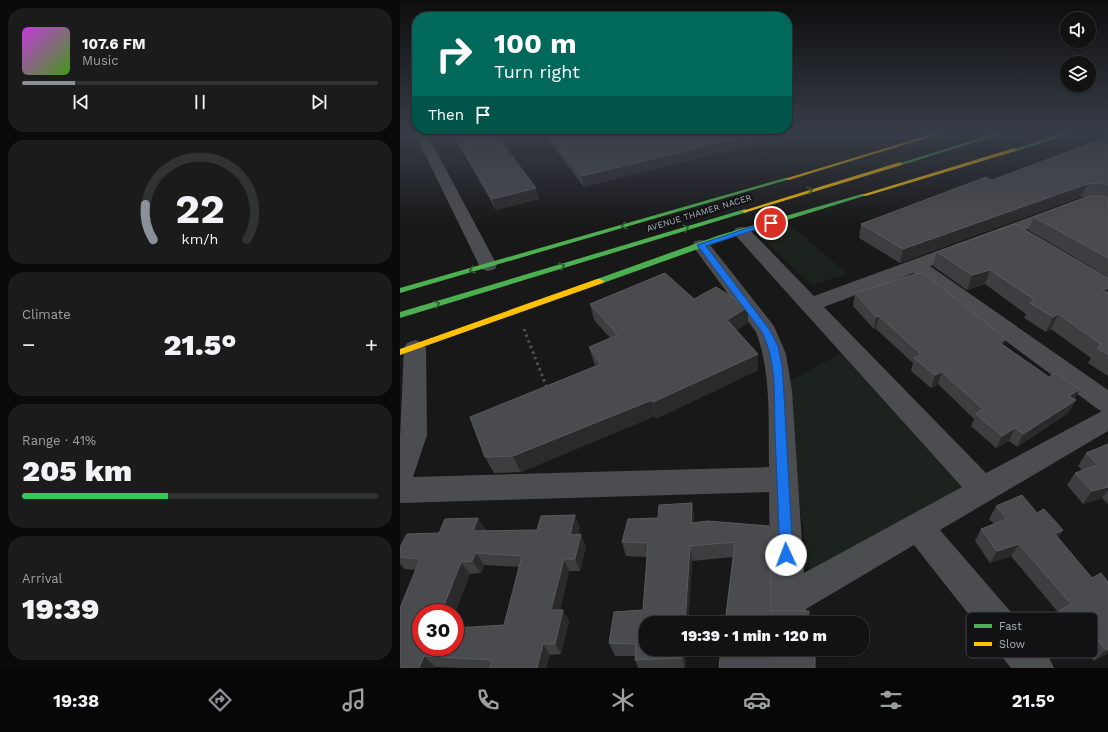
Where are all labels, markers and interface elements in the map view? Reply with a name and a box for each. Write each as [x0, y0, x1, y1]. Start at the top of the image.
map controls [1060, 12, 1096, 92]
button: sound [1060, 12, 1096, 48]
text: 100 m [494, 27, 577, 60]
icon: right [428, 28, 480, 80]
text: 107.6 FM [82, 35, 146, 53]
text: Music [82, 53, 119, 68]
button: layers [1060, 56, 1096, 92]
text: Turn right [494, 61, 580, 82]
icon: previous [70, 91, 92, 113]
icon: pause [189, 91, 211, 113]
icon: next [308, 91, 330, 113]
icon: arrive [472, 104, 494, 126]
text: Then [428, 106, 464, 124]
text: 22 [175, 184, 225, 233]
one-way arrow [807, 186, 814, 195]
street label: AVENUE THAMER NACER [645, 192, 753, 234]
pin [754, 206, 788, 240]
icon: arrive [760, 212, 782, 234]
one-way arrow [620, 221, 627, 230]
one-way arrow [682, 224, 689, 233]
text: km/h [182, 231, 218, 247]
one-way arrow [558, 262, 565, 271]
one-way arrow [468, 265, 475, 274]
one-way arrow [434, 300, 441, 309]
text: Climate [22, 307, 71, 322]
text: 21.5° [163, 327, 237, 362]
text: − [22, 332, 35, 357]
text: + [365, 332, 378, 357]
text: Range · 41% [22, 433, 96, 448]
text: 205 km [22, 453, 132, 488]
position arrow [765, 534, 807, 576]
text: Arrival [22, 571, 63, 586]
text: 19:39 [22, 591, 99, 626]
speed limit sign: 30 [412, 604, 464, 656]
legend [966, 612, 1098, 658]
text: Fast [999, 620, 1022, 633]
text: 19:39 · 1 min · 120 m [681, 627, 827, 645]
text: Slow [999, 638, 1025, 651]
icon: directions [206, 686, 234, 714]
icon: music [340, 686, 368, 714]
icon: phone [474, 686, 502, 714]
icon: climate [609, 686, 637, 714]
icon: car [743, 686, 771, 714]
icon: filters [877, 686, 905, 714]
text: 19:38 [53, 690, 99, 711]
text: 21.5° [1012, 690, 1055, 711]

